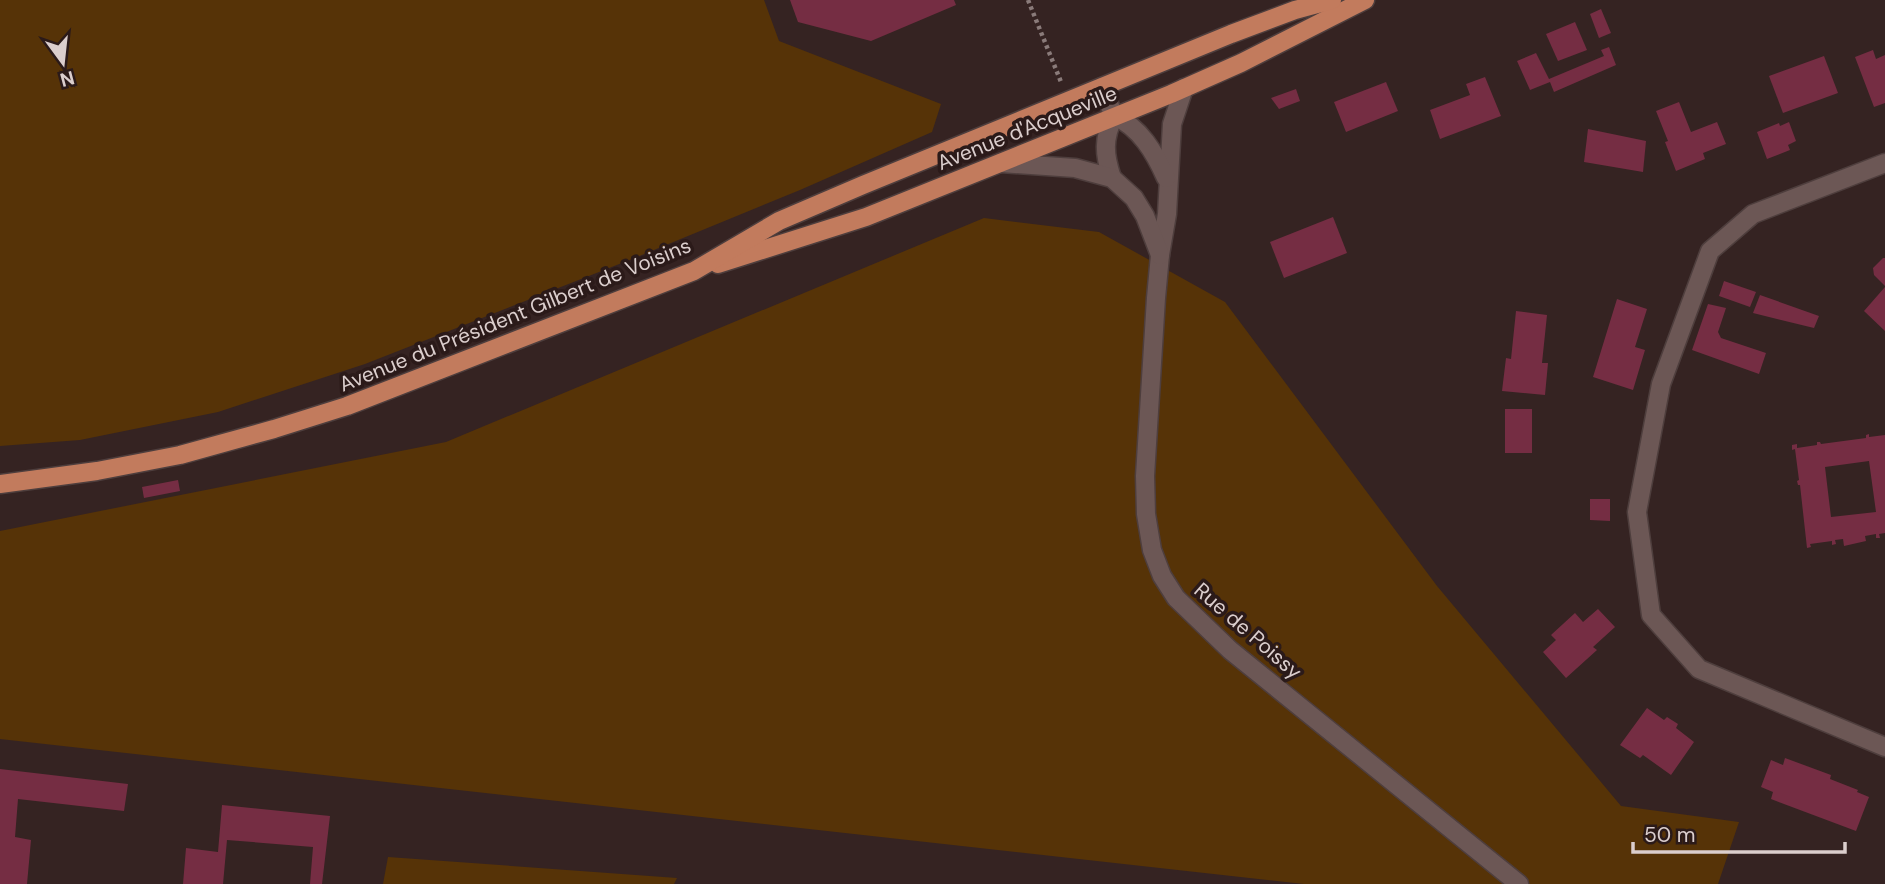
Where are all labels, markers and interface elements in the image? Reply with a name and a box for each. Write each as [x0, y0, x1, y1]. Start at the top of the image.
north arrow [28, 28, 98, 98]
text: N [57, 65, 77, 93]
street label: Avenue d'Acqueville [933, 79, 1121, 177]
street label: Avenue du Président Gilbert de Voisins [335, 231, 695, 399]
street label: Rue de Poissy [1188, 576, 1308, 686]
scale bar [1633, 810, 1845, 854]
text: 50 m [1644, 821, 1695, 849]

